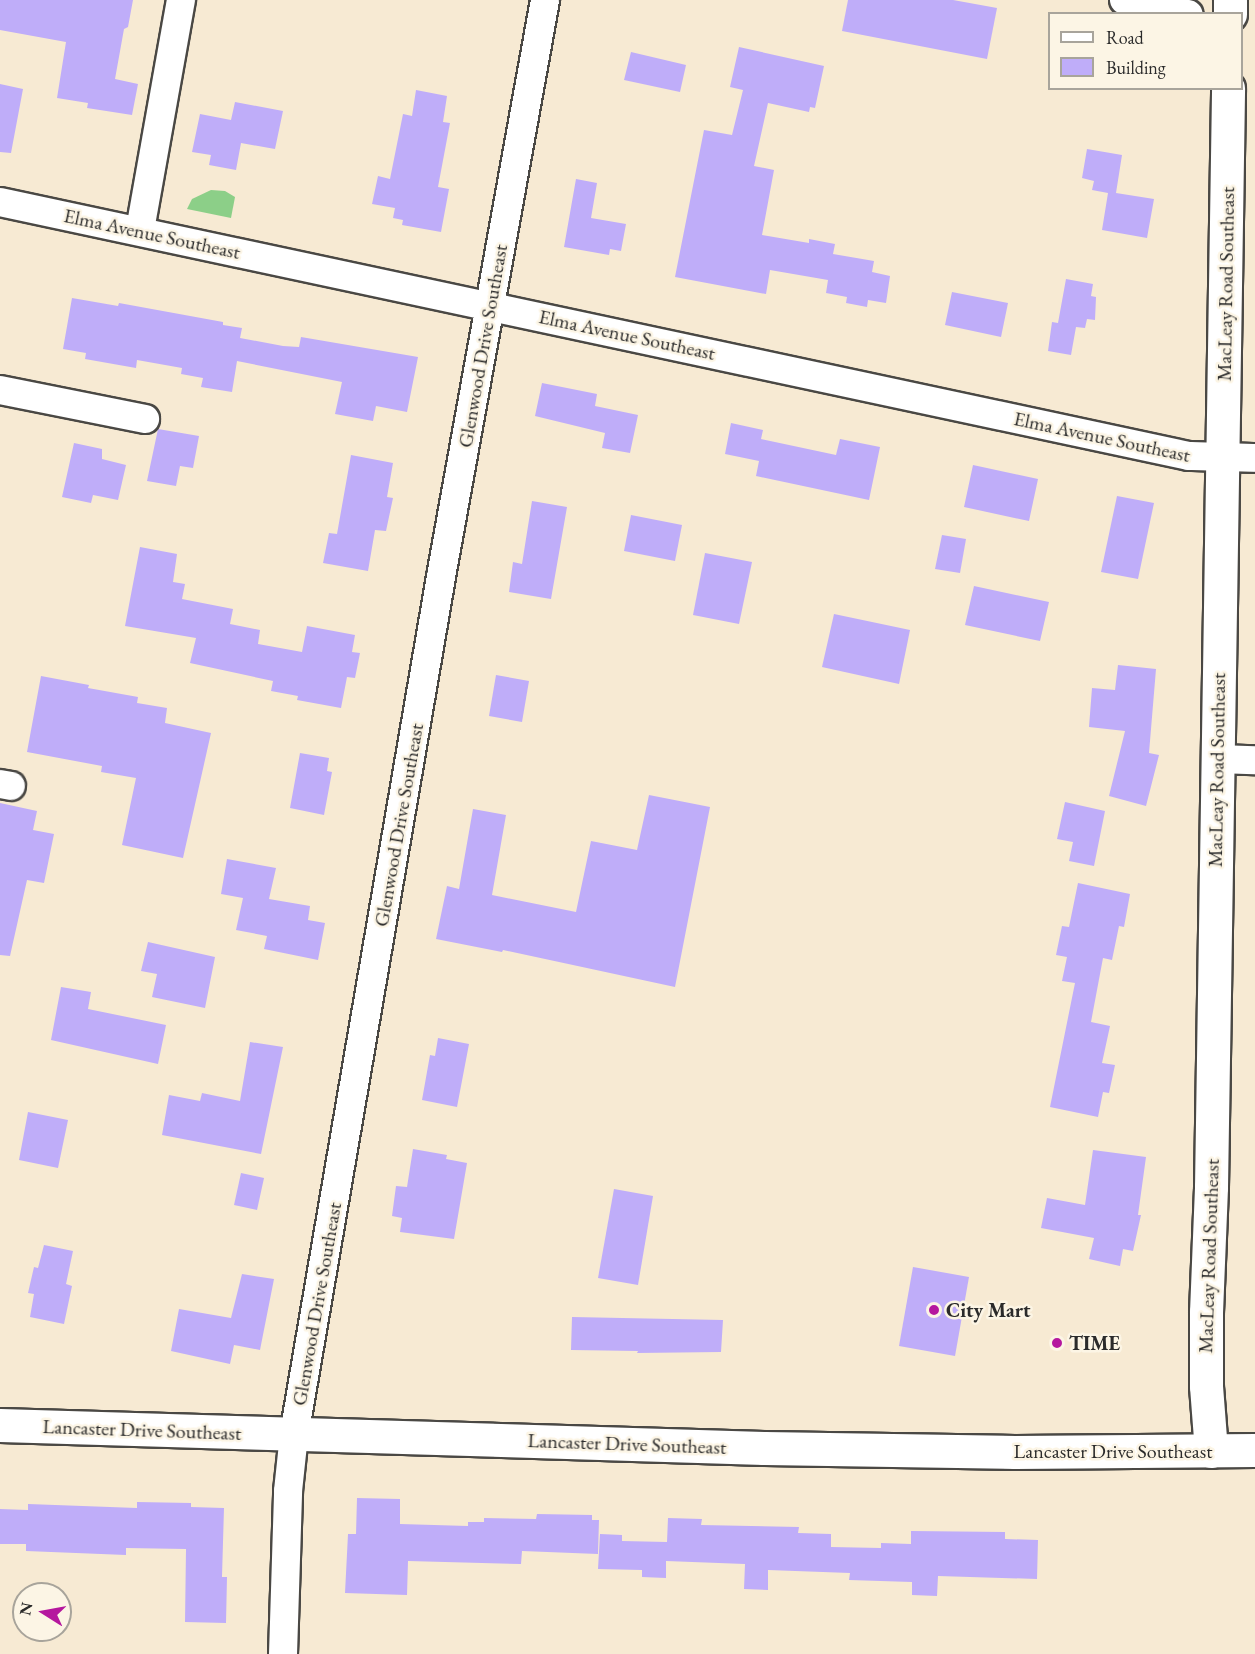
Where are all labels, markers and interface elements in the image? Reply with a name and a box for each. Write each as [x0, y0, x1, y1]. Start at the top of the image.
legend [1048, 12, 1243, 90]
text: Road [1106, 26, 1144, 49]
text: Building [1106, 56, 1166, 79]
street label: MacLeay Road Southeast [1212, 187, 1240, 381]
street label: Elma Avenue Southeast [62, 204, 242, 264]
street label: Glenwood Drive Southeast [453, 243, 513, 449]
street label: Elma Avenue Southeast [537, 305, 717, 365]
street label: Elma Avenue Southeast [1012, 407, 1192, 467]
street label: MacLeay Road Southeast [1203, 673, 1231, 867]
street label: Glenwood Drive Southeast [369, 722, 429, 928]
street label: MacLeay Road Southeast [1194, 1158, 1224, 1354]
street label: Glenwood Drive Southeast [287, 1201, 347, 1407]
place label: City Mart [946, 1298, 1030, 1322]
marker: City Mart [927, 1303, 941, 1317]
place label: TIME [1069, 1331, 1120, 1355]
marker: TIME [1050, 1336, 1064, 1350]
street label: Lancaster Drive Southeast [42, 1415, 242, 1445]
street label: Lancaster Drive Southeast [527, 1429, 727, 1459]
street label: Lancaster Drive Southeast [1014, 1439, 1212, 1463]
north arrow [12, 1582, 72, 1642]
text: N [14, 1600, 37, 1617]

